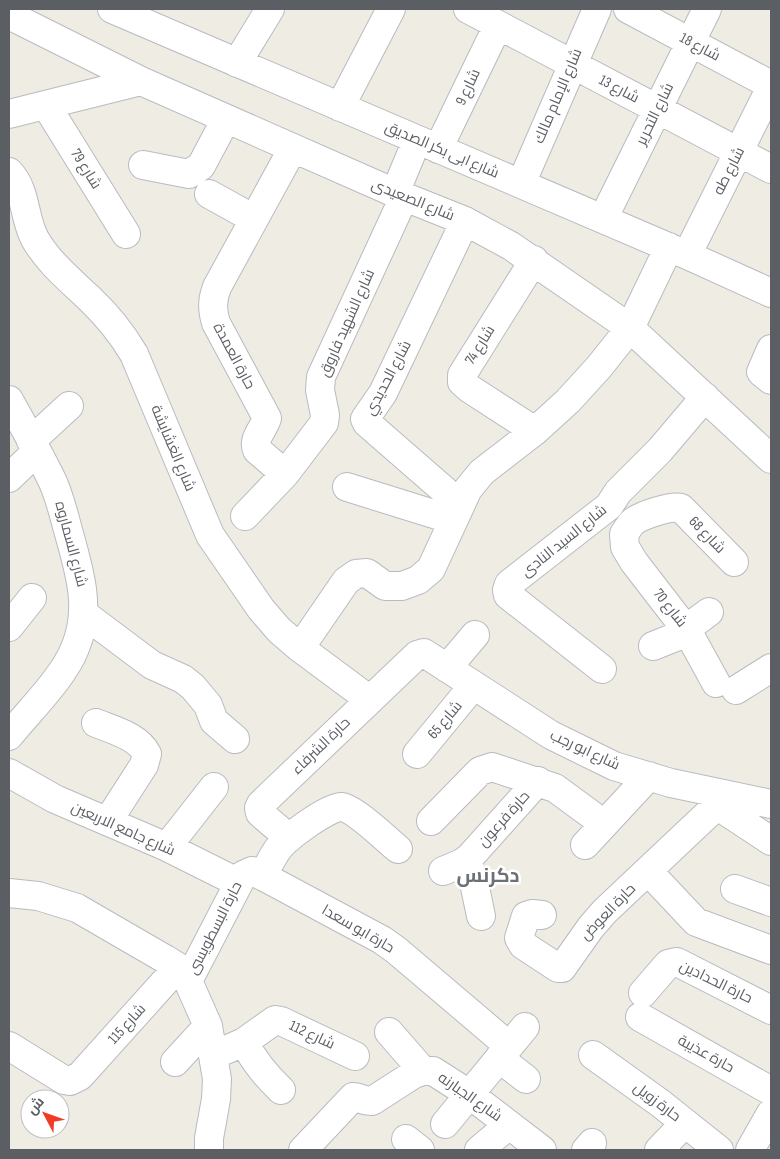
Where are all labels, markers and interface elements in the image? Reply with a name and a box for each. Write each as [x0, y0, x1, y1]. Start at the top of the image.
street label: شارع 18 [676, 28, 724, 66]
street label: شارع الإمام مالك [529, 46, 587, 147]
street label: شارع 9 [451, 66, 486, 109]
street label: شارع 13 [595, 71, 642, 108]
street label: شارع التحرير [631, 80, 679, 150]
street label: شارع ابى بكر الصديق [382, 117, 502, 184]
street label: شارع طه [709, 144, 750, 199]
street label: شارع 79 [65, 145, 106, 193]
street label: شارع الصعيدى [368, 175, 457, 226]
street label: شارع الشهيد فاروق [315, 266, 380, 380]
street label: حارة العمدة [209, 320, 259, 392]
street label: شارع 74 [461, 322, 500, 369]
street label: شارع الحديدي [360, 337, 417, 420]
street label: شارع الغشايشة [145, 402, 200, 494]
street label: شارع السماروه [49, 499, 92, 589]
street label: شارع السيد النادى [517, 501, 611, 582]
street label: شارع 68 [684, 512, 729, 558]
street label: شارع 70 [648, 585, 691, 632]
street label: شارع 65 [424, 697, 467, 744]
street label: حارة الشرفاء [287, 713, 355, 779]
street label: شارع ابو رجب [547, 726, 623, 775]
street label: حارة فرعون [474, 787, 534, 851]
street label: شارع جامع الاربعين [68, 798, 178, 861]
district label: دكرنس [456, 864, 520, 888]
street label: حارة البسطويسى [183, 878, 247, 978]
street label: حارة العوض [576, 879, 640, 945]
street label: حارة ابو سعدا [318, 901, 398, 957]
street label: حارة الحدادين [676, 956, 756, 1008]
street label: شارع 115 [104, 1000, 151, 1049]
street label: شارع 112 [286, 1016, 338, 1055]
street label: حارة عذيبة [674, 1031, 738, 1077]
street label: شارع الجبارنه [434, 1068, 506, 1127]
street label: حارة زويل [630, 1078, 684, 1126]
north arrow [20, 1089, 70, 1139]
text: ش [23, 1093, 48, 1118]

